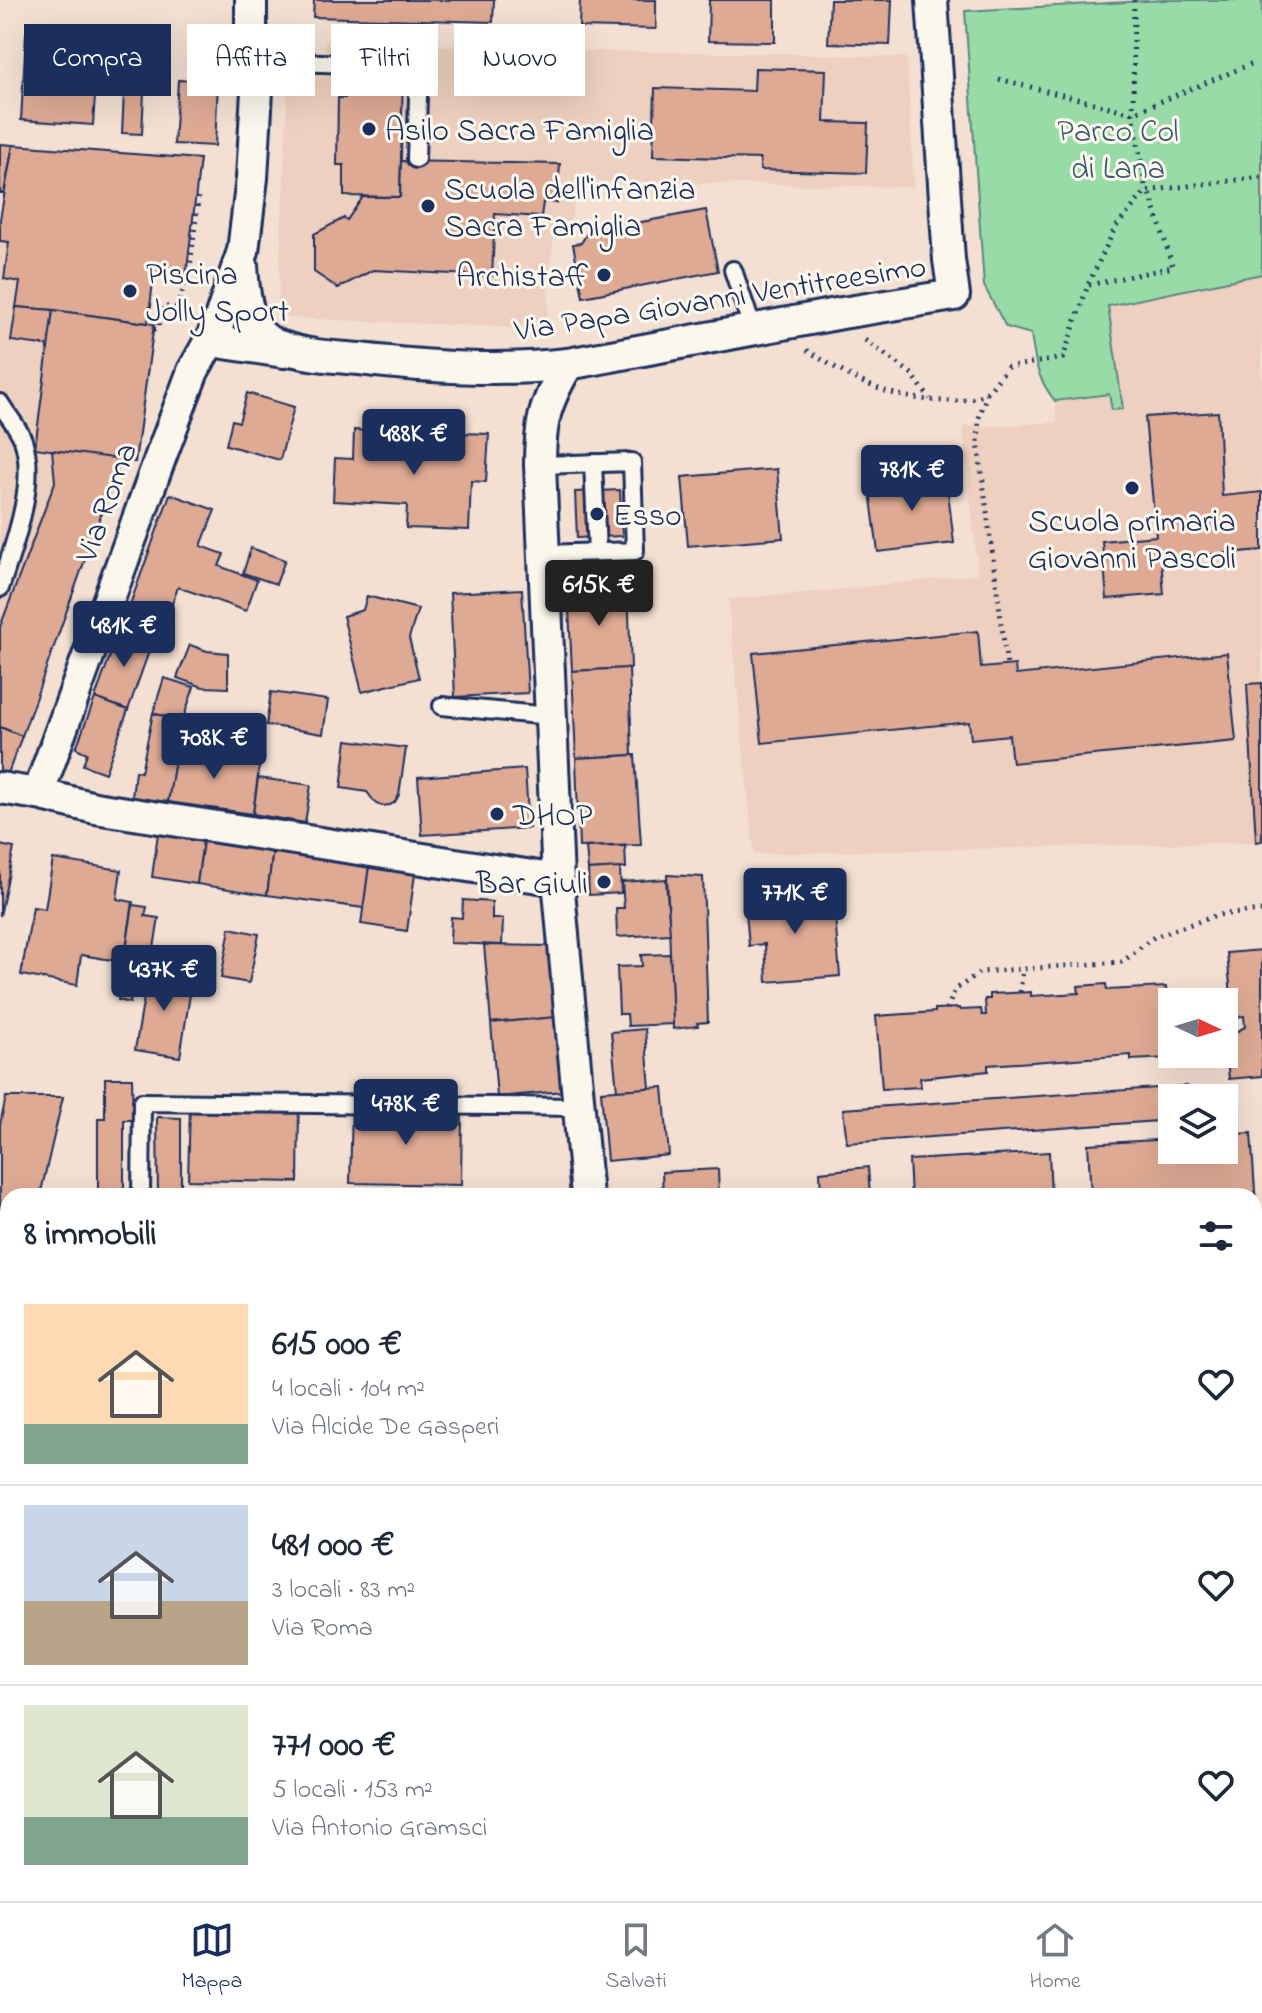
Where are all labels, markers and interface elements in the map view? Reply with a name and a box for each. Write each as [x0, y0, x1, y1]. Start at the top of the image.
chip: Compra [24, 24, 171, 96]
chip: Affitta [187, 24, 315, 96]
chip: Filtri [331, 24, 438, 96]
chip: Nuovo [454, 24, 585, 96]
place label: Asilo Sacra Famiglia [385, 109, 654, 156]
park label: Parco Col di Lana [1057, 110, 1179, 194]
marker: Asilo Sacra Famiglia [360, 120, 378, 138]
place label: Scuola dell'infanzia Sacra Famiglia [444, 168, 696, 252]
marker: Scuola dell'infanzia Sacra Famiglia [419, 197, 437, 215]
street label: Via Papa Giovanni Ventitreesimo [510, 245, 930, 356]
place label: Piscina Jolly Sport [146, 253, 289, 337]
place label: Archistaff [456, 255, 588, 302]
marker: Archistaff [595, 266, 613, 284]
marker: Piscina Jolly Sport [121, 282, 139, 300]
pin: 488K € [349, 409, 479, 477]
text: 488K € [380, 416, 448, 454]
street label: Via Roma [65, 437, 152, 571]
pin: 781K € [847, 445, 977, 513]
text: 781K € [879, 452, 945, 490]
marker: Scuola primaria Giovanni Pascoli [1123, 479, 1141, 497]
place label: Esso [613, 494, 682, 541]
place label: Scuola primaria Giovanni Pascoli [1028, 500, 1236, 584]
marker: Esso [588, 505, 606, 523]
pin: 615K € [534, 560, 664, 628]
text: 615K € [563, 567, 635, 605]
pin: 481K € [59, 601, 189, 669]
text: 481K € [91, 608, 157, 646]
pin: 708K € [149, 713, 279, 781]
text: 708K € [180, 720, 248, 758]
place label: DHOP [512, 794, 593, 841]
marker: DHOP [488, 805, 506, 823]
place label: Bar Giuli [475, 862, 588, 909]
pin: 771K € [730, 868, 860, 936]
marker: Bar Giuli [595, 873, 613, 891]
text: 771K € [762, 875, 828, 913]
pin: 437K € [99, 945, 229, 1013]
text: 437K € [129, 952, 199, 990]
north arrow [1158, 988, 1238, 1068]
map controls [1158, 988, 1238, 1164]
pin: 478K € [341, 1079, 471, 1147]
button: layers [1158, 1084, 1238, 1164]
text: 478K € [372, 1086, 440, 1124]
text: 8 immobili [24, 1211, 157, 1261]
icon: filters [1194, 1214, 1238, 1258]
text: 615 000 € [272, 1321, 402, 1371]
icon: home [88, 1336, 184, 1432]
icon: heart [1194, 1362, 1238, 1406]
text: 4 locali · 104 m² [272, 1371, 425, 1409]
text: Via Alcide De Gasperi [272, 1409, 499, 1447]
text: 481 000 € [272, 1522, 394, 1572]
icon: home [88, 1537, 184, 1633]
icon: heart [1194, 1563, 1238, 1607]
text: 3 locali · 83 m² [272, 1572, 415, 1610]
text: Via Roma [272, 1610, 373, 1648]
text: 771 000 € [272, 1722, 396, 1772]
icon: home [88, 1737, 184, 1833]
icon: heart [1194, 1763, 1238, 1807]
text: 5 locali · 153 m² [272, 1772, 433, 1810]
text: Via Antonio Gramsci [272, 1810, 487, 1848]
tab: Mappa [181, 1918, 242, 1998]
tab: Salvati [605, 1918, 667, 1998]
tab: Home [1029, 1918, 1081, 1998]

